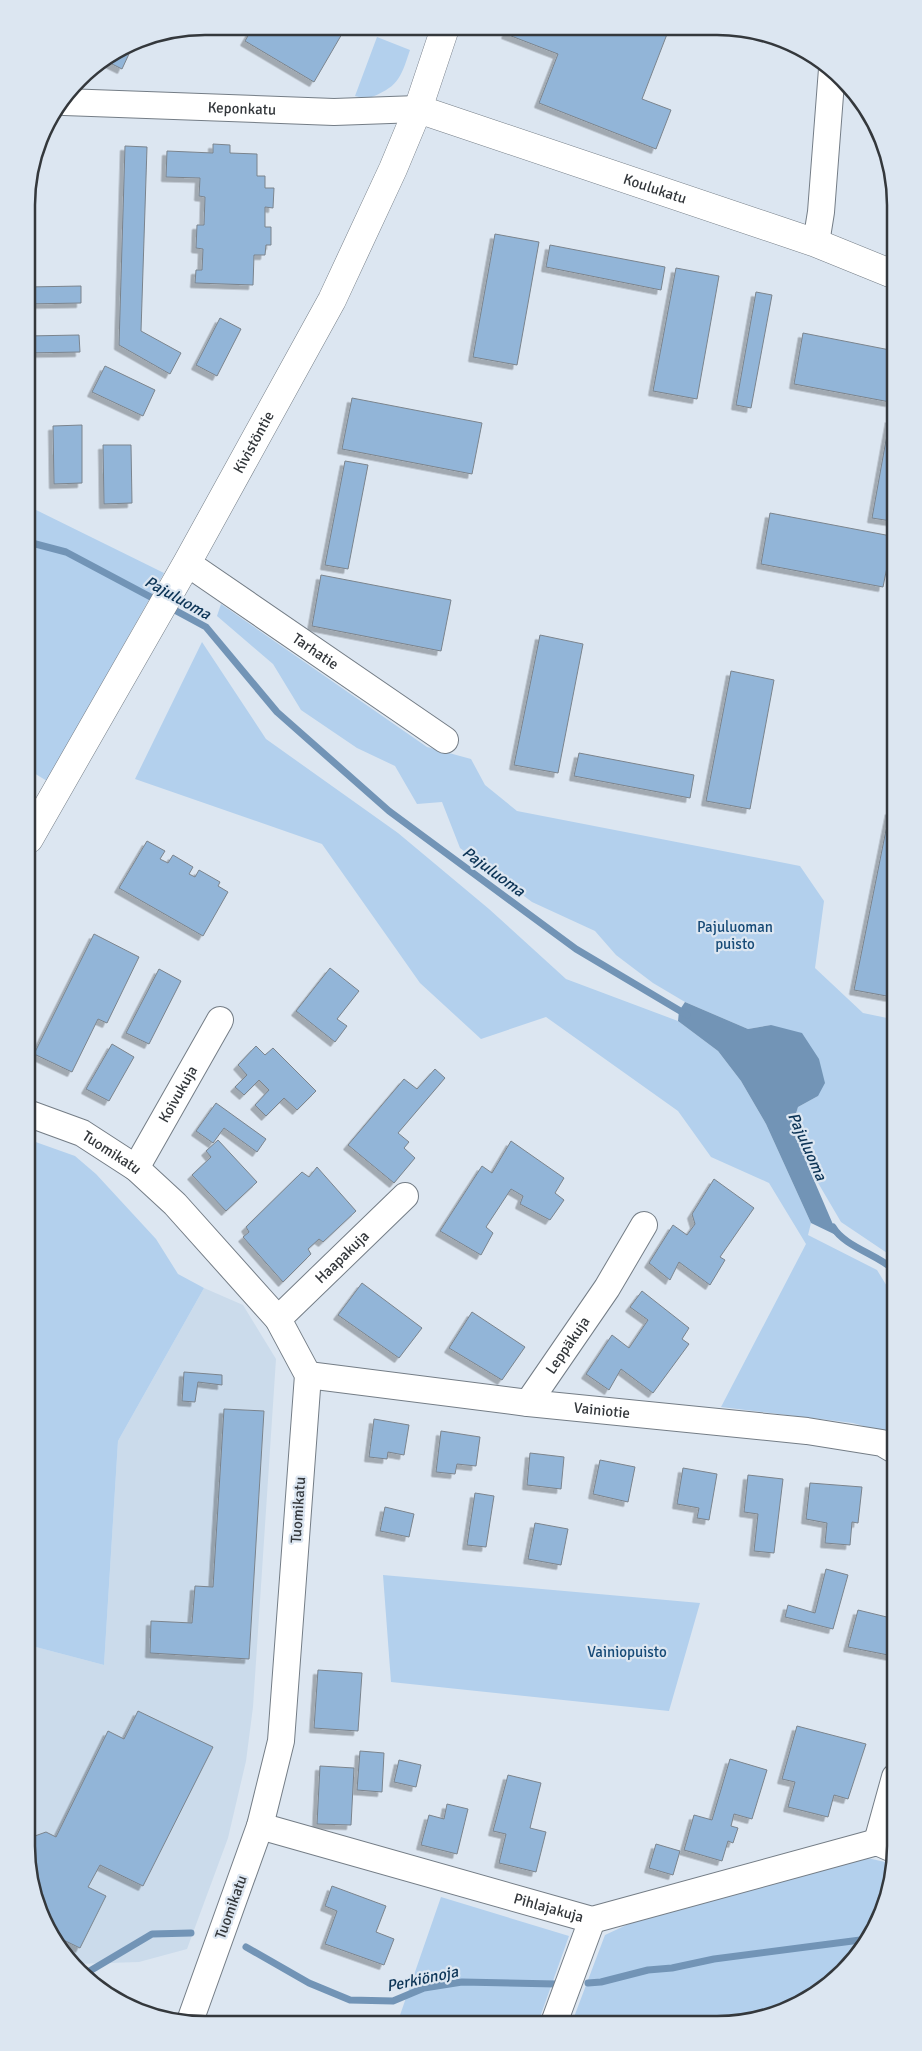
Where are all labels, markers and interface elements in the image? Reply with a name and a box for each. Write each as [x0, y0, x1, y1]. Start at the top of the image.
street label: Keponkatu [207, 98, 277, 119]
street label: Koulukatu [621, 170, 689, 208]
street label: Kivistöntie [229, 408, 278, 476]
water label: Pajuluoma [141, 572, 215, 625]
street label: Tarhatie [289, 629, 342, 673]
water label: Pajuluoma [458, 842, 529, 902]
park label: Pajuluoman puisto [697, 918, 773, 953]
street label: Koivukuja [155, 1062, 201, 1126]
water label: Pajuluoma [783, 1109, 831, 1184]
street label: Tuomikatu [79, 1127, 145, 1178]
street label: Haapakuja [311, 1227, 373, 1287]
street label: Leppäkuja [542, 1313, 594, 1377]
street label: Vainiotie [573, 1399, 631, 1422]
street label: Tuomikatu [287, 1476, 309, 1544]
park label: Vainiopuisto [587, 1643, 667, 1661]
street label: Tuomikatu [211, 1873, 251, 1941]
street label: Pihlajakuja [512, 1889, 586, 1926]
water label: Perkiönoja [385, 1961, 461, 1996]

